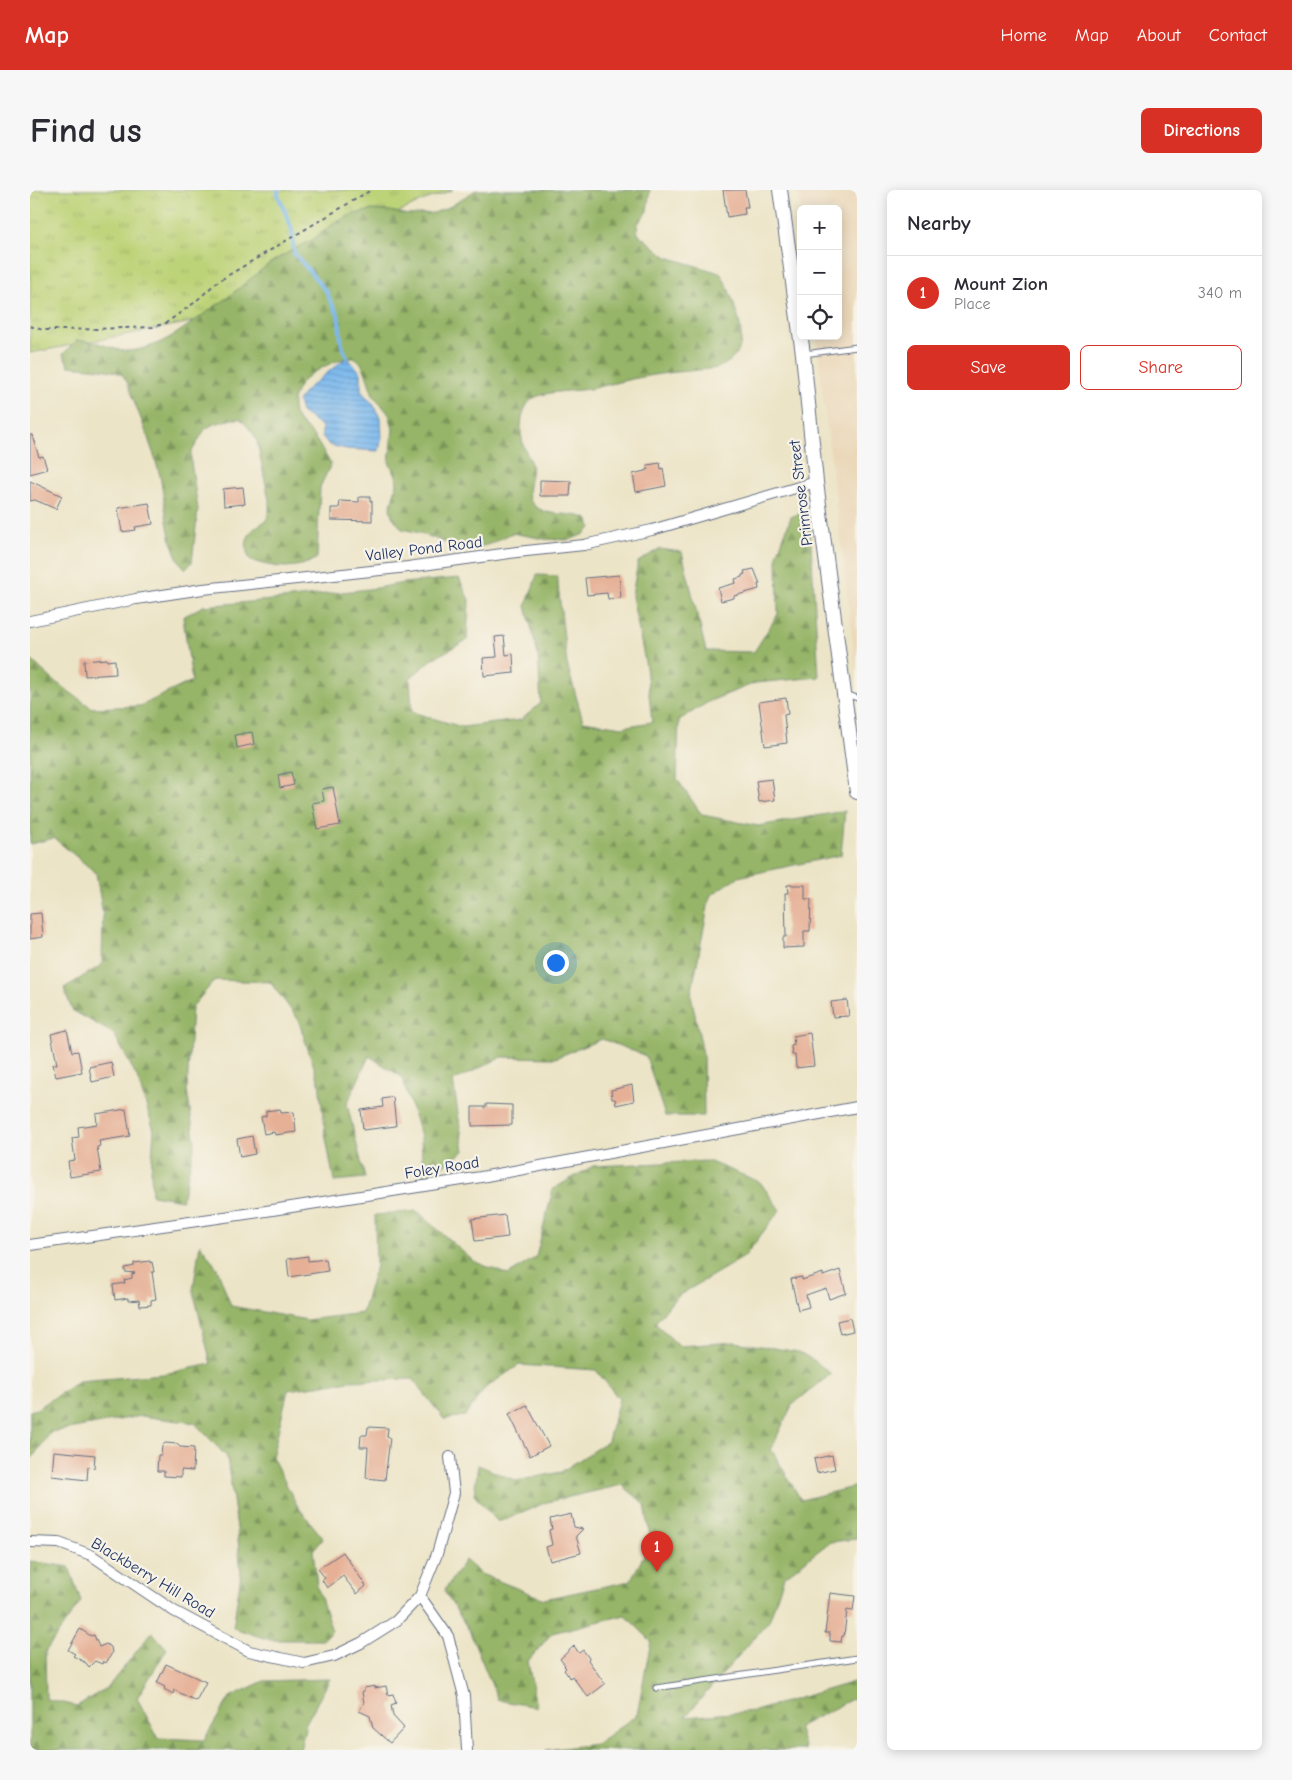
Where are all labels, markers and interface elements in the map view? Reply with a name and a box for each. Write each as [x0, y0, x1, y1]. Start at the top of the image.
text: Map [25, 21, 69, 49]
text: Home [1000, 25, 1047, 46]
text: Map [1075, 25, 1109, 46]
text: About [1137, 25, 1181, 46]
text: Contact [1209, 25, 1267, 46]
button: Directions [1141, 108, 1262, 153]
text: Find us [30, 110, 142, 151]
map controls [797, 205, 842, 340]
button: + [797, 205, 842, 250]
text: Nearby [907, 211, 971, 235]
button: − [797, 250, 842, 295]
text: Mount Zion [954, 273, 1048, 295]
text: 1 [920, 284, 926, 302]
text: 340 m [1198, 284, 1242, 302]
button: locate [797, 295, 842, 340]
text: Place [954, 295, 990, 313]
button: Save [907, 345, 1070, 390]
button: Share [1080, 345, 1242, 390]
street label: Primrose Street [786, 439, 816, 547]
street label: Valley Pond Road [365, 533, 483, 565]
your location [543, 950, 569, 976]
street label: Foley Road [403, 1153, 481, 1183]
pin: 1 [641, 1531, 673, 1572]
street label: Blackberry Hill Road [88, 1534, 218, 1622]

